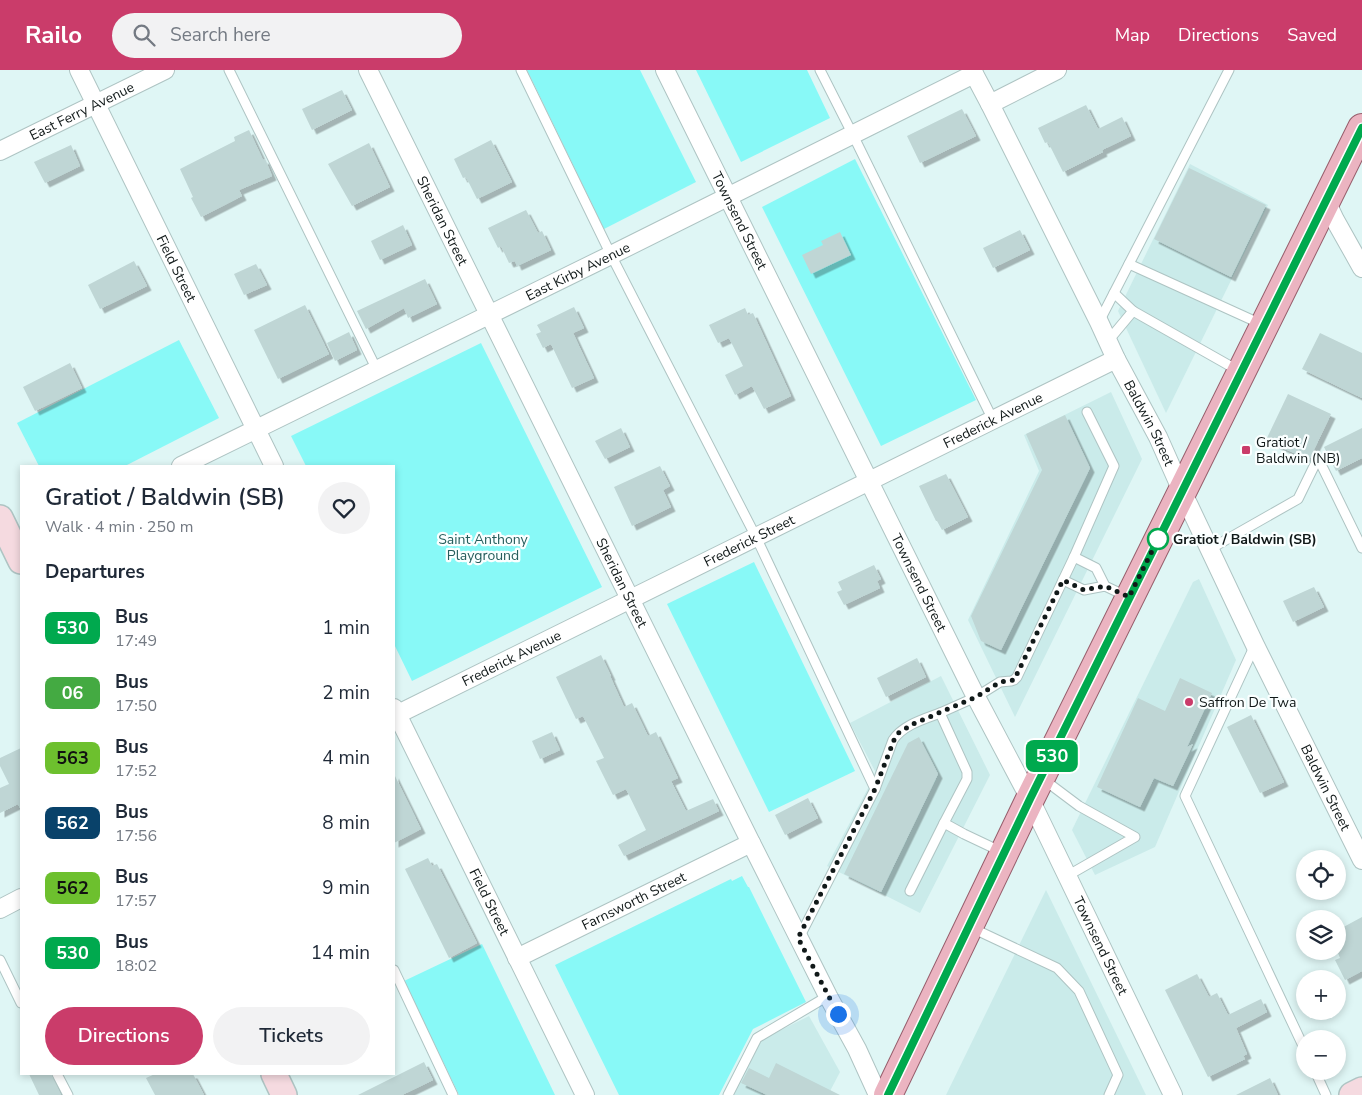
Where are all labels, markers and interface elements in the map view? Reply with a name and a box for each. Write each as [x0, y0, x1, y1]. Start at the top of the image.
search box [112, 13, 462, 58]
text: Railo [25, 19, 82, 51]
icon: search [130, 21, 158, 49]
text: Search here [170, 22, 271, 48]
text: Map [1115, 23, 1150, 47]
text: Directions [1178, 23, 1259, 47]
text: Saved [1287, 23, 1337, 47]
street label: East Ferry Avenue [26, 78, 137, 145]
street label: Townsend Street [707, 169, 772, 273]
street label: Sheridan Street [412, 173, 472, 269]
street label: Field Street [152, 232, 201, 305]
street label: East Kirby Avenue [523, 238, 633, 305]
street label: Baldwin Street [1119, 377, 1179, 469]
street label: Frederick Avenue [940, 388, 1046, 453]
place label: Gratiot / Baldwin (NB) [1256, 433, 1340, 468]
marker: Gratiot / Baldwin (NB) [1240, 444, 1252, 456]
text: Gratiot / Baldwin (SB) [45, 481, 285, 513]
button: heart [318, 482, 370, 534]
street label: Frederick Street [701, 510, 798, 571]
text: Walk · 4 min · 250 m [45, 516, 193, 538]
marker: Gratiot / Baldwin (SB) [1147, 528, 1169, 550]
park label: Saint Anthony Playground [438, 530, 529, 565]
place label: Gratiot / Baldwin (SB) [1173, 530, 1317, 549]
street label: Townsend Street [886, 531, 951, 635]
street label: Sheridan Street [591, 535, 652, 631]
text: Departures [45, 559, 145, 585]
text: Bus [115, 604, 148, 630]
text: 1 min [322, 615, 370, 641]
text: 530 [56, 616, 89, 640]
street label: Frederick Avenue [459, 626, 565, 691]
text: 17:49 [115, 630, 157, 652]
text: Bus [115, 669, 148, 695]
text: 2 min [322, 680, 370, 706]
text: 06 [62, 681, 83, 705]
place label: Saffron De Twa [1199, 693, 1296, 712]
text: 17:50 [115, 695, 157, 717]
marker: Saffron De Twa [1183, 696, 1195, 708]
text: Bus [115, 734, 148, 760]
line badge: 530 [1023, 740, 1081, 772]
street label: Baldwin Street [1296, 741, 1355, 834]
text: 530 [1036, 744, 1068, 768]
text: 4 min [322, 745, 370, 771]
text: 563 [56, 746, 89, 770]
text: 17:52 [115, 760, 157, 782]
text: Bus [115, 799, 148, 825]
text: 8 min [322, 810, 370, 836]
text: 562 [56, 811, 89, 835]
text: 17:56 [115, 825, 157, 847]
map controls [1296, 850, 1346, 1080]
button: locate [1296, 850, 1346, 900]
text: Bus [115, 864, 148, 890]
street label: Field Street [465, 865, 514, 939]
street label: Farnsworth Street [579, 867, 689, 935]
text: 9 min [322, 875, 370, 901]
text: 562 [56, 876, 89, 900]
text: 17:57 [115, 890, 157, 912]
street label: Townsend Street [1069, 893, 1132, 998]
button: layers [1296, 910, 1346, 960]
text: Bus [115, 929, 148, 955]
text: 14 min [311, 940, 370, 966]
text: 530 [56, 941, 89, 965]
text: 18:02 [115, 955, 157, 977]
button: + [1296, 970, 1346, 1020]
your location [826, 1002, 851, 1027]
button: Directions [45, 1007, 203, 1065]
button: Tickets [213, 1007, 370, 1065]
button: − [1296, 1030, 1346, 1080]

